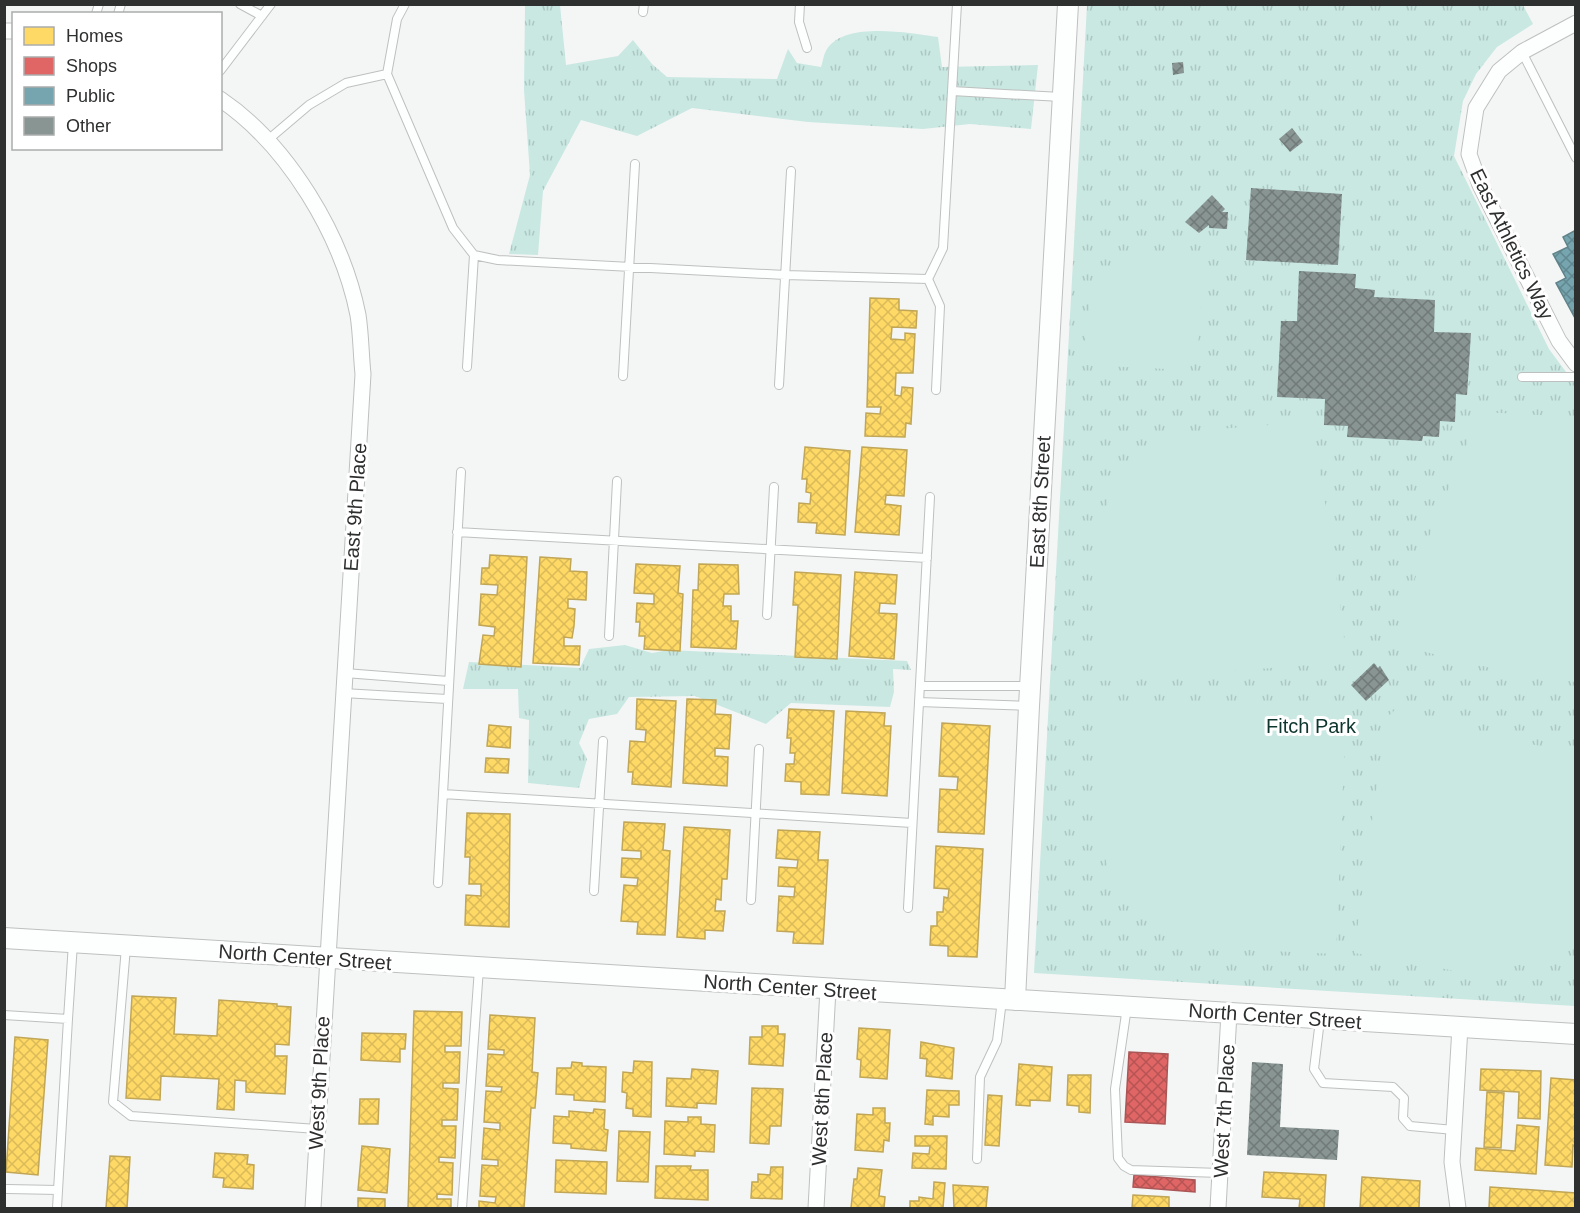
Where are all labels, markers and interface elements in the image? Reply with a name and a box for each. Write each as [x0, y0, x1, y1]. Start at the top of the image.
legend [12, 12, 222, 150]
text: Homes [66, 26, 123, 46]
text: Shops [66, 56, 117, 76]
text: Public [66, 86, 115, 106]
text: Other [66, 116, 111, 136]
street label: East Athletics Way [1466, 165, 1558, 323]
street label: East 8th Street [1026, 435, 1054, 569]
street label: East 9th Place [340, 442, 370, 572]
park label: Fitch Park [1266, 715, 1357, 737]
street label: North Center Street [218, 940, 393, 974]
street label: North Center Street [703, 970, 878, 1004]
street label: North Center Street [1188, 999, 1363, 1033]
street label: West 9th Place [305, 1015, 333, 1151]
street label: West 8th Place [808, 1031, 836, 1167]
street label: West 7th Place [1210, 1043, 1238, 1179]

